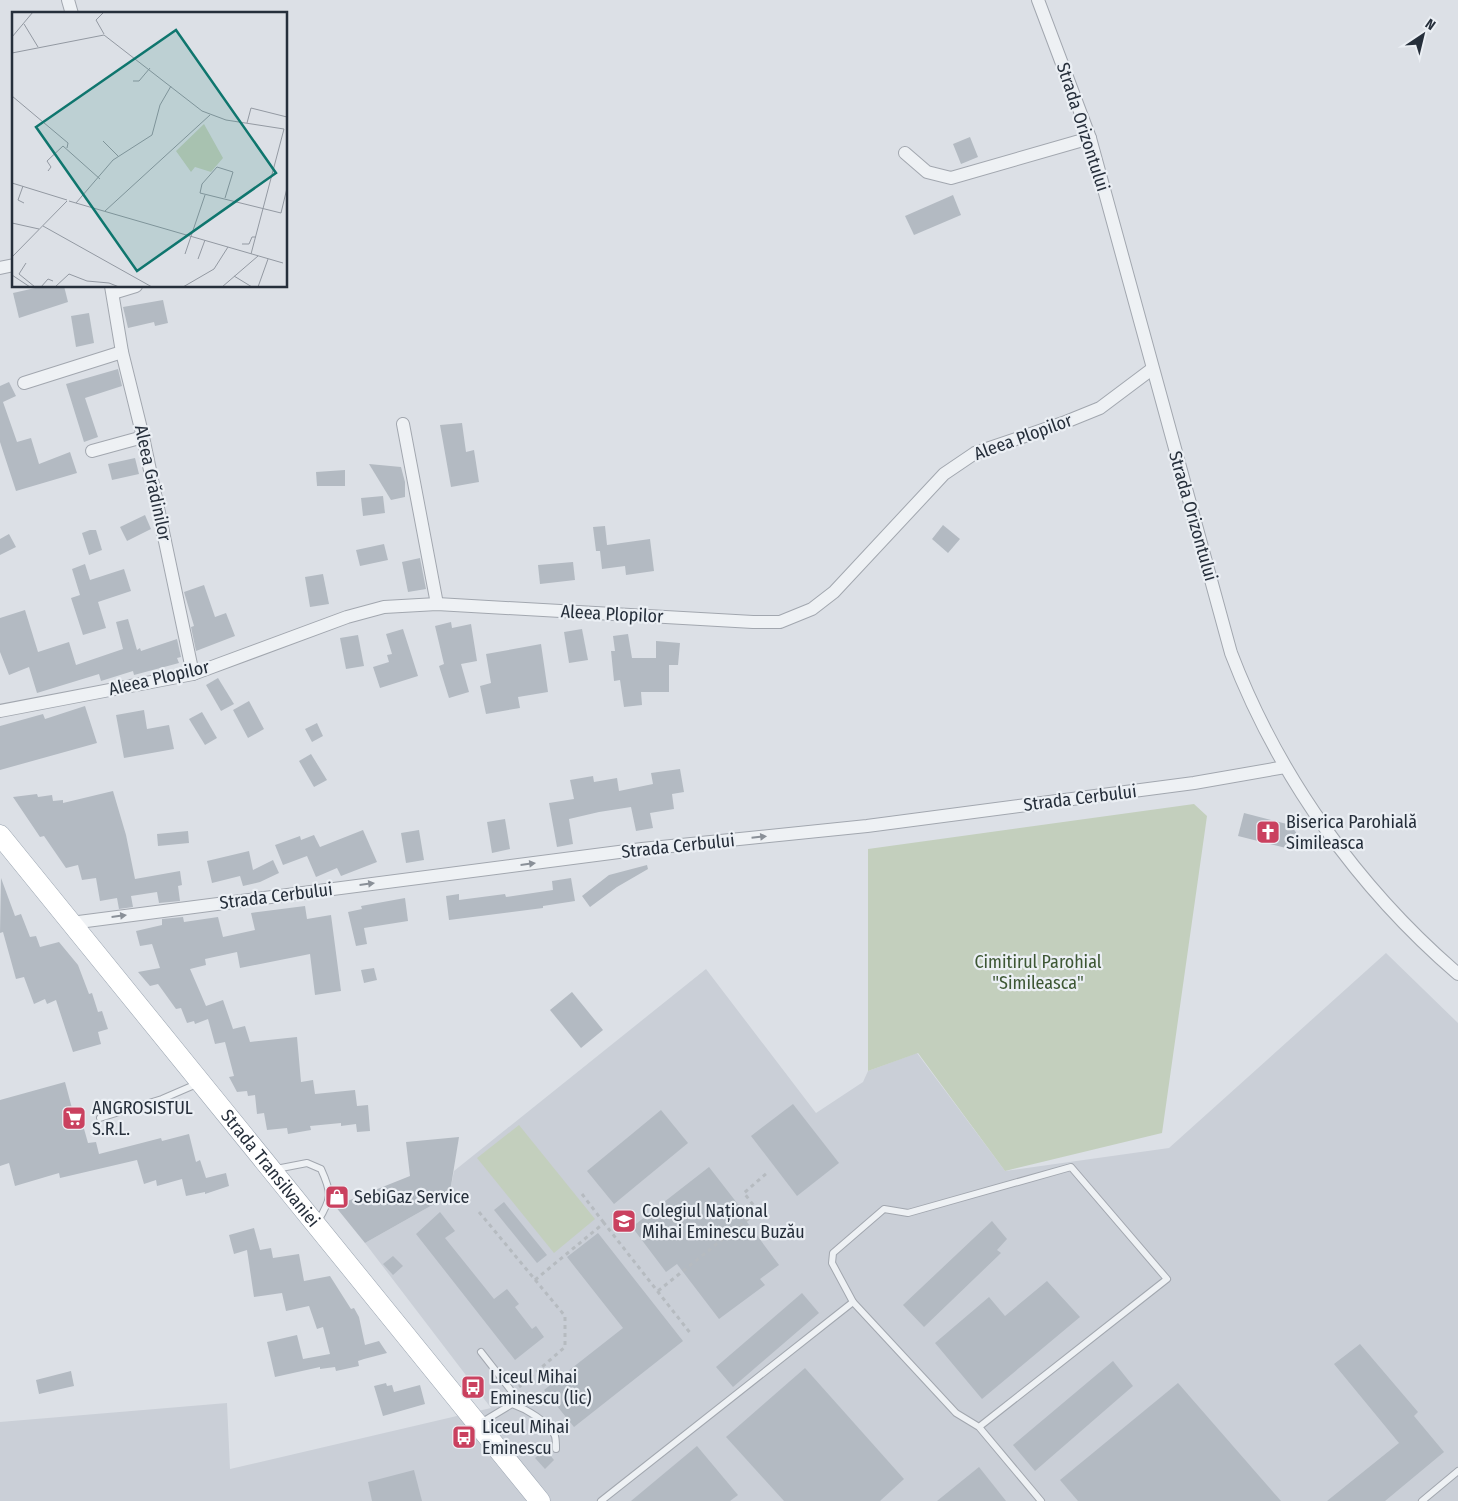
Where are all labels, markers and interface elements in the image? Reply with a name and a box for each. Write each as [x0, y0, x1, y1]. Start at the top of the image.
north arrow [1398, 10, 1448, 60]
inset map [12, 12, 288, 288]
text: N [1422, 15, 1438, 34]
street label: Strada Orizontului [1052, 60, 1114, 194]
street label: Aleea Plopilor [971, 409, 1076, 465]
street label: Aleea Grădinilor [130, 423, 176, 544]
street label: Strada Orizontului [1164, 449, 1222, 583]
street label: Aleea Plopilor [560, 600, 665, 628]
street label: Aleea Plopilor [106, 656, 212, 700]
street label: Strada Cerbului [1022, 780, 1138, 816]
place label: Biserica Parohială Simileasca [1286, 811, 1417, 854]
church icon: Biserica Parohială Simileasca [1255, 819, 1281, 845]
street label: Strada Cerbului [620, 829, 736, 863]
one-way arrow [751, 833, 767, 841]
one-way arrow [520, 859, 536, 867]
street label: Strada Cerbului [218, 878, 334, 914]
one-way arrow [359, 880, 375, 888]
one-way arrow [111, 912, 127, 920]
park label: Cimitirul Parohial "Simileasca" [974, 951, 1102, 994]
place label: ANGROSISTUL S.R.L. [92, 1097, 193, 1140]
supermarket icon: ANGROSISTUL S.R.L. [61, 1105, 87, 1131]
street label: Strada Transilvaniei [216, 1105, 324, 1231]
shop icon: SebiGaz Service [324, 1184, 350, 1210]
place label: SebiGaz Service [354, 1186, 469, 1208]
place label: Colegiul Național Mihai Eminescu Buzău [642, 1200, 805, 1243]
school or university icon: Colegiul Național Mihai Eminescu Buzău [611, 1208, 637, 1234]
place label: Liceul Mihai Eminescu (lic) [490, 1366, 592, 1409]
bus stop icon: Liceul Mihai Eminescu (lic) [460, 1374, 486, 1400]
place label: Liceul Mihai Eminescu [482, 1416, 569, 1459]
bus stop icon: Liceul Mihai Eminescu [451, 1424, 477, 1450]

